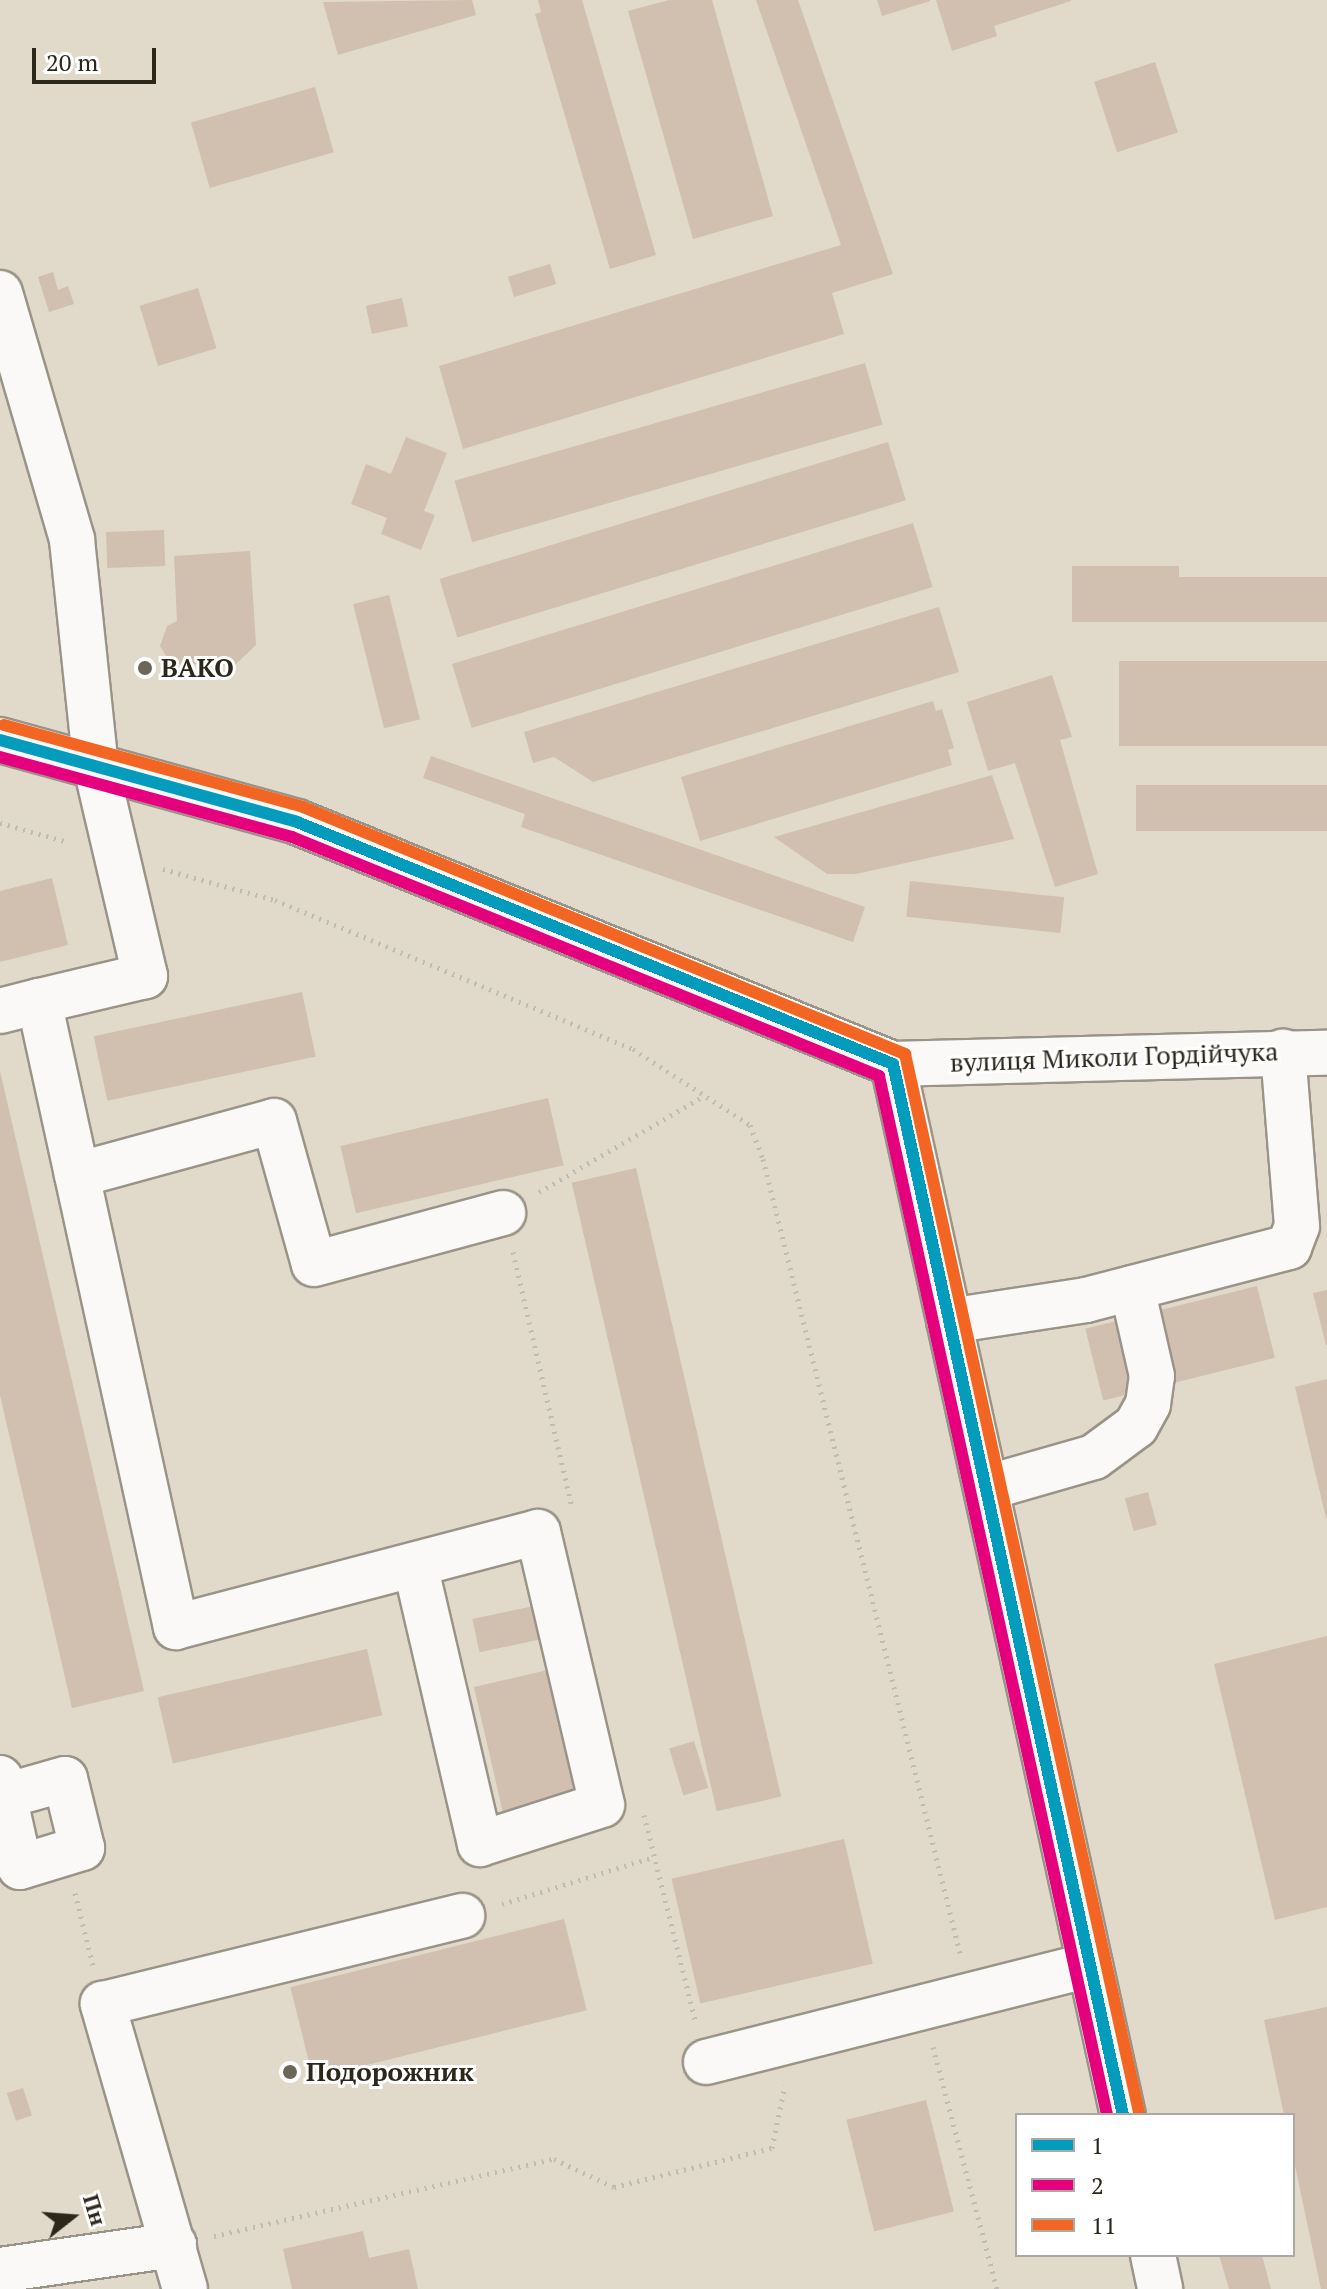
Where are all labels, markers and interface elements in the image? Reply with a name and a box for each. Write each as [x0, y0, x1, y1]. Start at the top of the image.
scale bar [36, 32, 160, 82]
text: 20 m [46, 46, 98, 78]
place label: ВАКО [161, 652, 234, 684]
marker: ВАКО [136, 659, 154, 677]
street label: вулиця Миколи Гордійчука [949, 1036, 1279, 1078]
place label: Подорожник [306, 2056, 474, 2088]
marker: Подорожник [281, 2063, 299, 2081]
legend [1015, 2113, 1295, 2257]
text: 1 [1091, 2129, 1104, 2161]
text: 2 [1091, 2169, 1104, 2201]
north arrow [32, 2177, 112, 2257]
text: Пн [77, 2191, 114, 2229]
text: 11 [1091, 2209, 1117, 2241]

